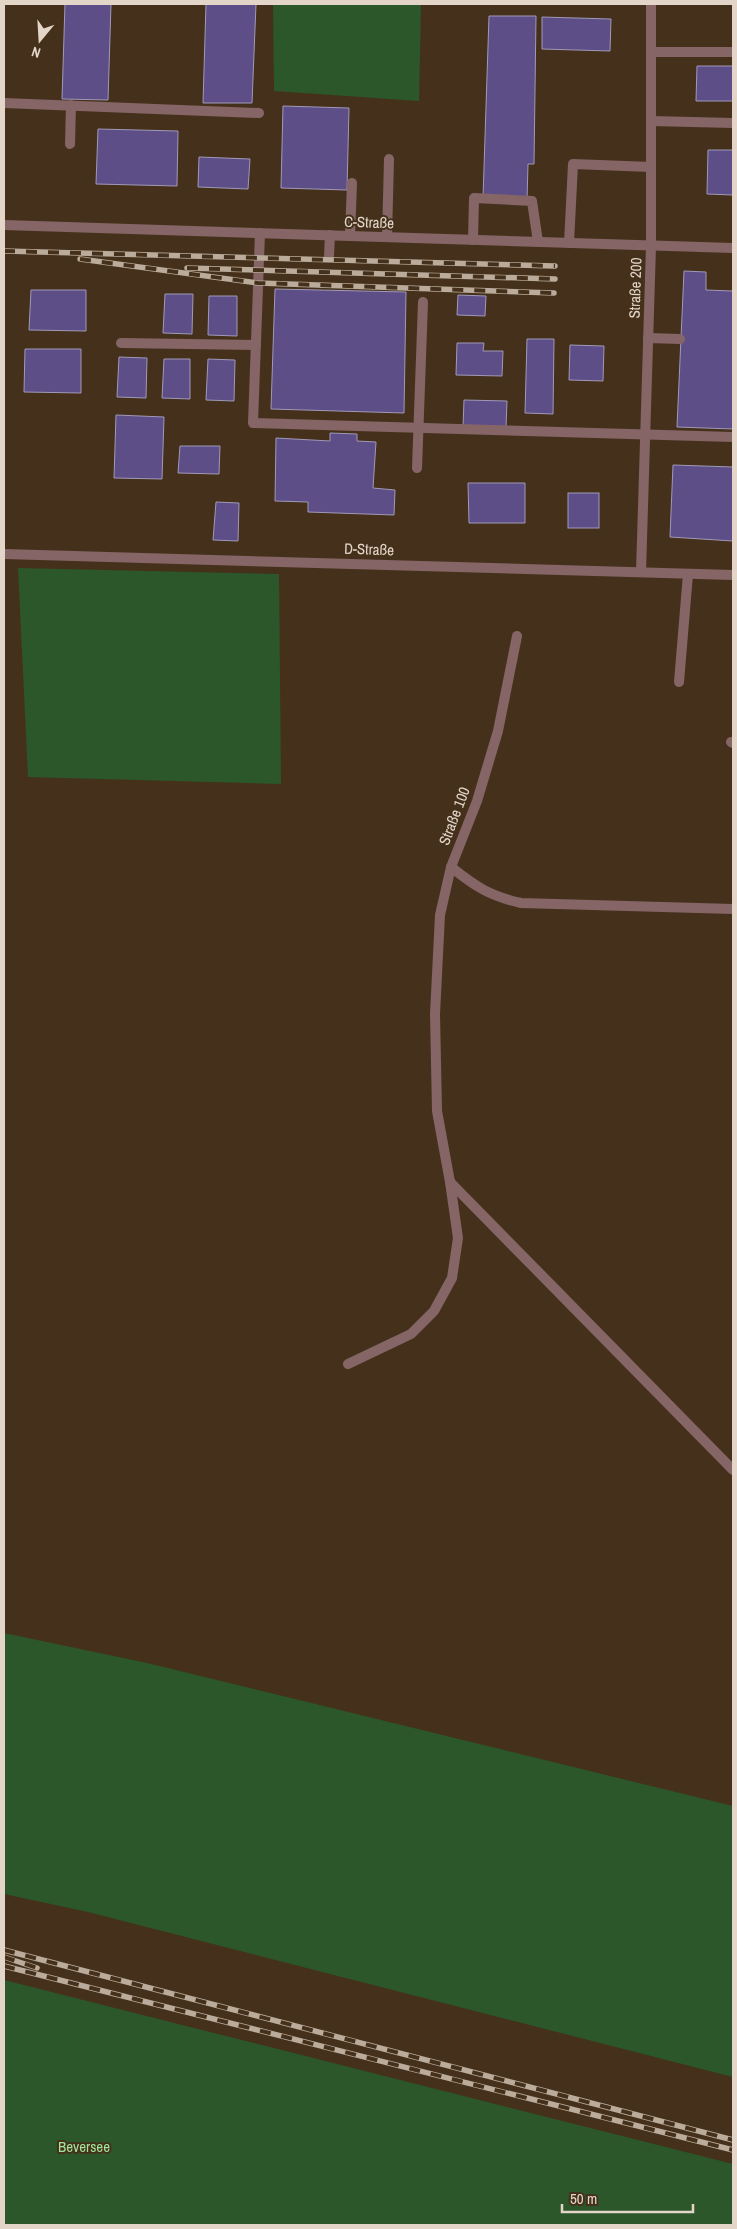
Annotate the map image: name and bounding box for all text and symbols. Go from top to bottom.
north arrow [15,15,65,65]
text: N [29,43,43,62]
street label: C-Straße [344,211,394,233]
street label: Straße 200 [623,257,647,319]
street label: D-Straße [344,538,394,560]
street label: Straße 100 [433,784,475,848]
park label: Beversee [58,2136,110,2157]
scale bar [562,2182,693,2214]
text: 50 m [570,2188,597,2209]

